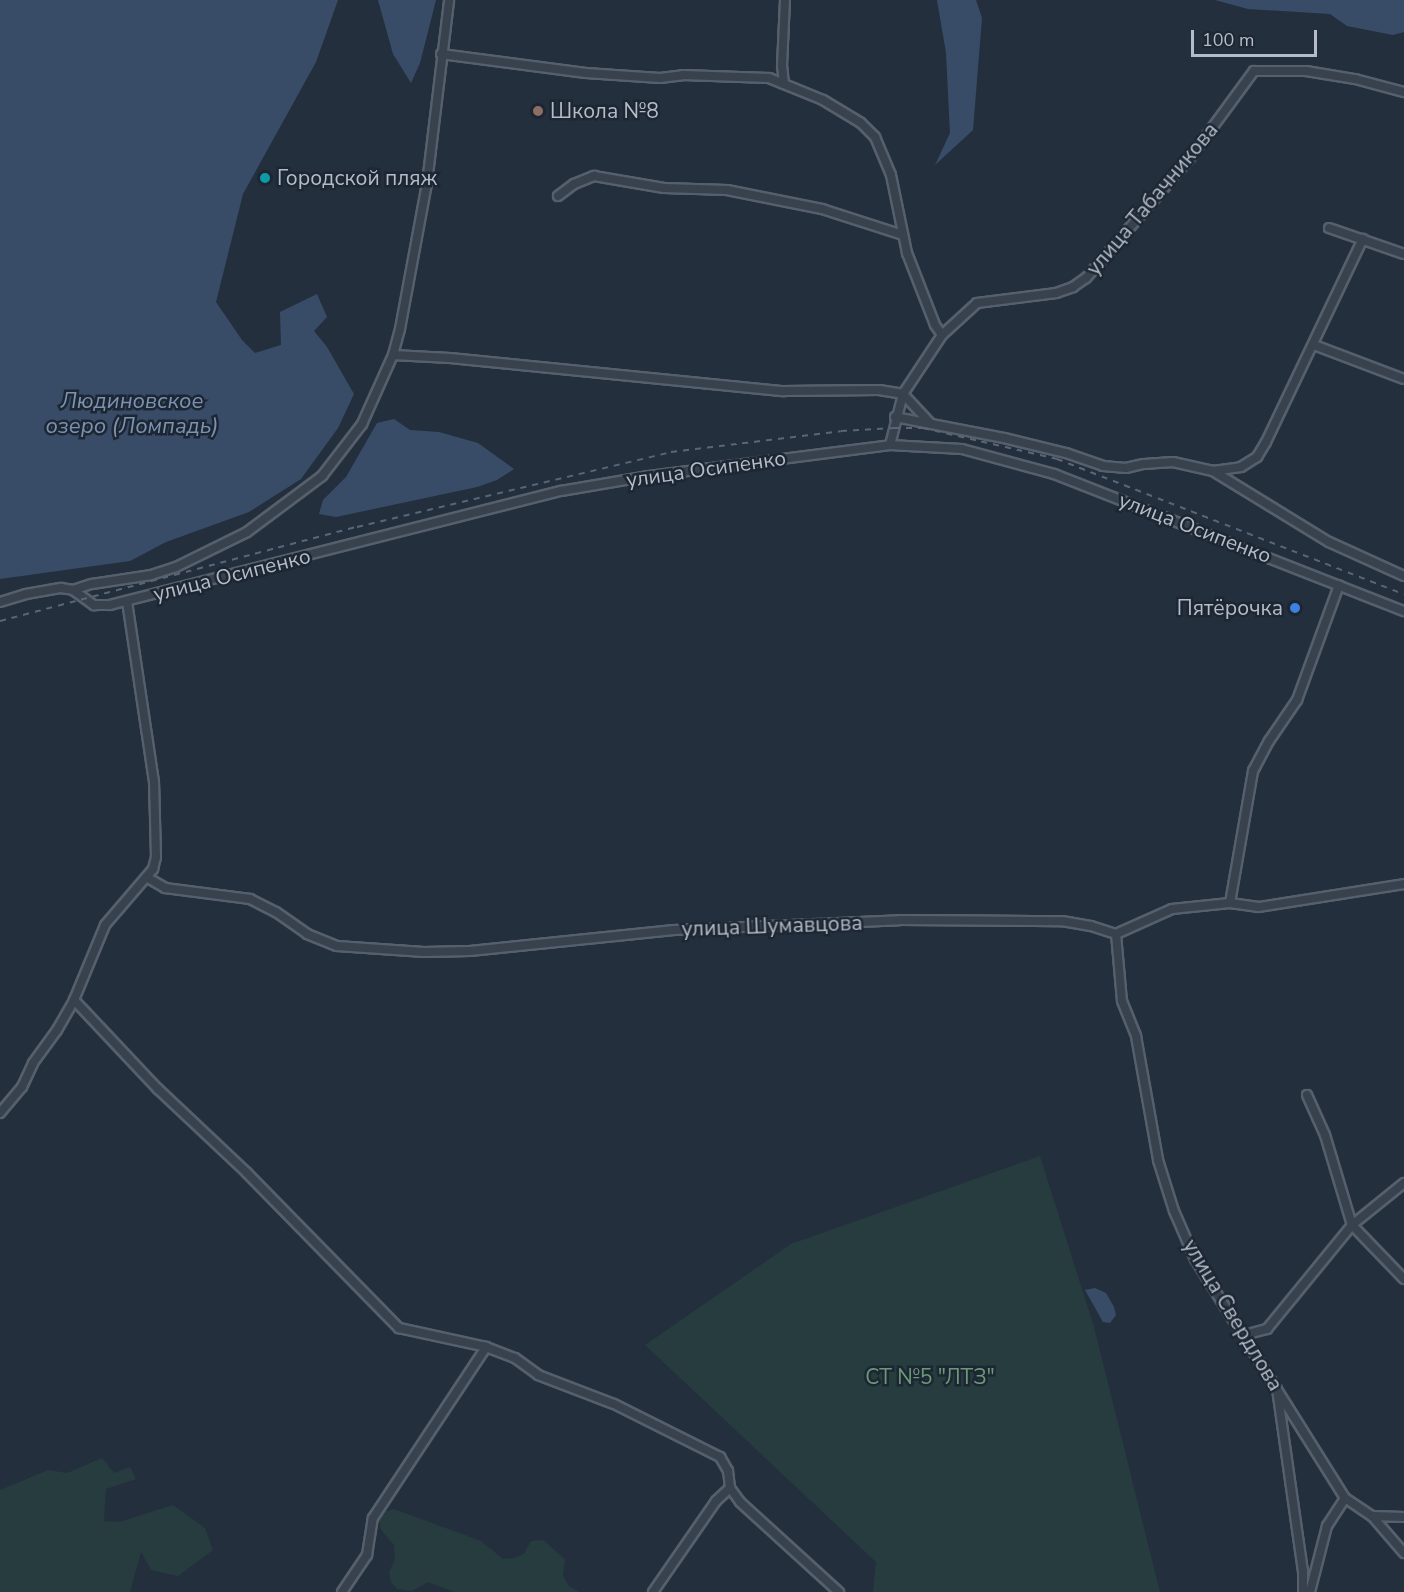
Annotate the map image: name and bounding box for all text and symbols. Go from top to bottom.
scale bar [1194,18,1320,56]
text: 100 m [1202,28,1254,52]
place label: Школа №8 [550,98,659,124]
marker: Школа №8 [531,104,545,118]
street label: улица Табачникова [1081,118,1223,280]
place label: Городской пляж [277,165,437,191]
marker: Городской пляж [258,171,272,185]
water label: Людиновское озеро (Ломпадь) [45,388,219,440]
street label: улица Осипенко [624,445,788,493]
street label: улица Осипенко [1115,487,1275,569]
street label: улица Осипенко [151,543,313,607]
place label: Пятёрочка [1177,595,1283,621]
marker: Пятёрочка [1288,601,1302,615]
street label: улица Шумавцова [681,910,863,942]
street label: улица Свердлова [1178,1235,1288,1395]
park label: СТ №5 "ЛТЗ" [865,1364,995,1390]

